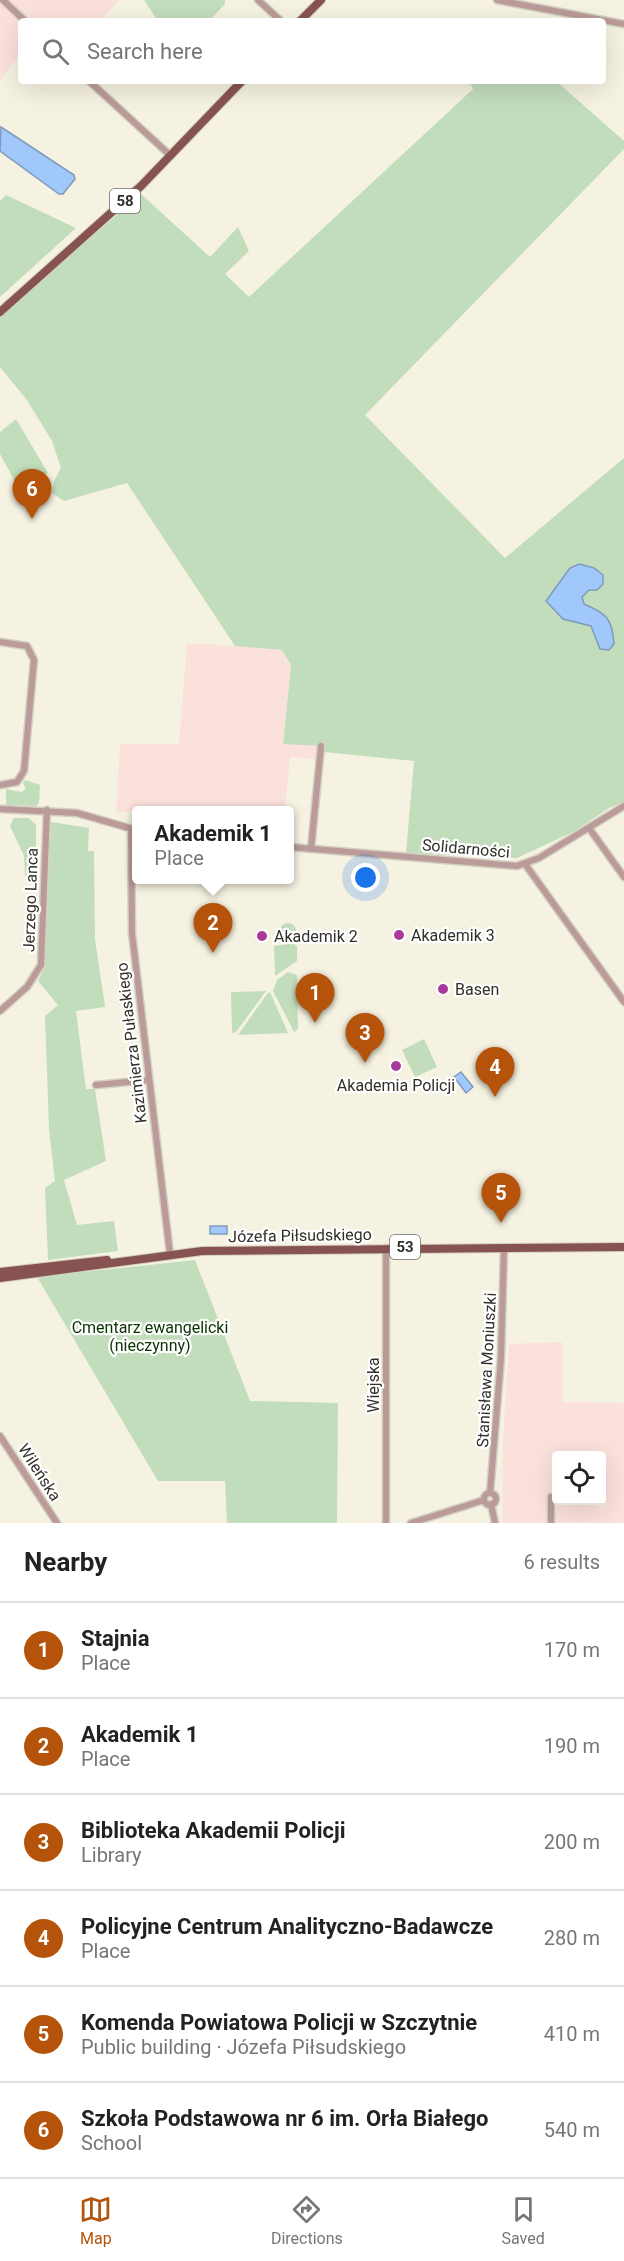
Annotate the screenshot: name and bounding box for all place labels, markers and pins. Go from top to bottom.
pin: 6 [12,470,51,519]
pin: 2 [194,904,232,953]
place label: Akademik 3 [411,926,495,945]
place label: Akademik 2 [274,927,358,946]
marker: Akademik 3 [392,928,406,942]
marker: Akademik 2 [255,929,269,943]
pin: 1 [296,974,334,1023]
place label: Basen [455,980,499,999]
marker: Basen [436,982,450,996]
pin: 3 [346,1014,385,1063]
pin: 4 [476,1048,514,1097]
marker: Akademia Policji [389,1059,403,1073]
place label: Akademia Policji [337,1076,455,1095]
pin: 5 [482,1174,520,1223]

